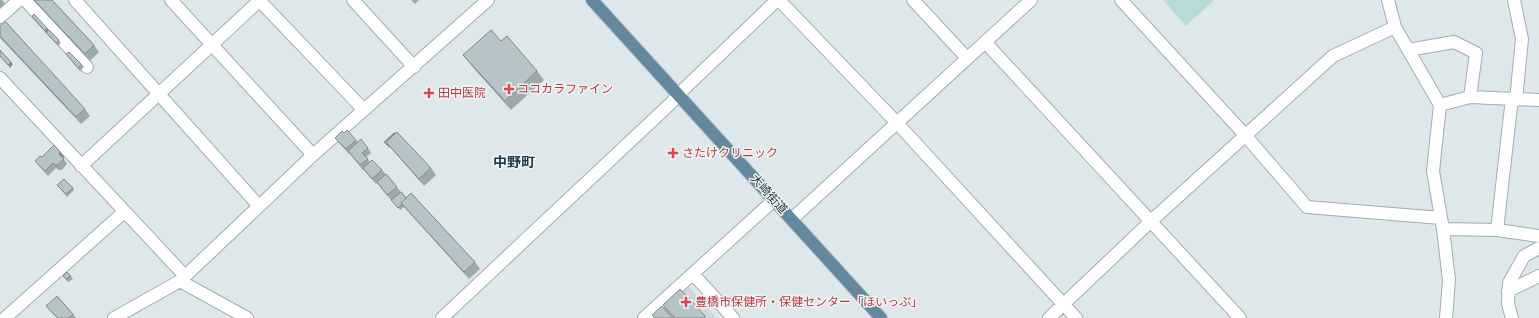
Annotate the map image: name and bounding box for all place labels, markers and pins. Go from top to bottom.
place label: ココカラファイン [517,81,613,96]
marker: ココカラファイン [504,84,514,94]
place label: 田中医院 [438,85,486,100]
marker: 田中医院 [423,87,435,99]
place label: さたけクリニック [682,145,778,160]
marker: さたけクリニック [667,147,679,159]
place label: 豊橋市保健所・保健センター「ほいっぷ」 [695,294,923,309]
marker: 豊橋市保健所・保健センター「ほいっぷ」 [680,296,692,308]

